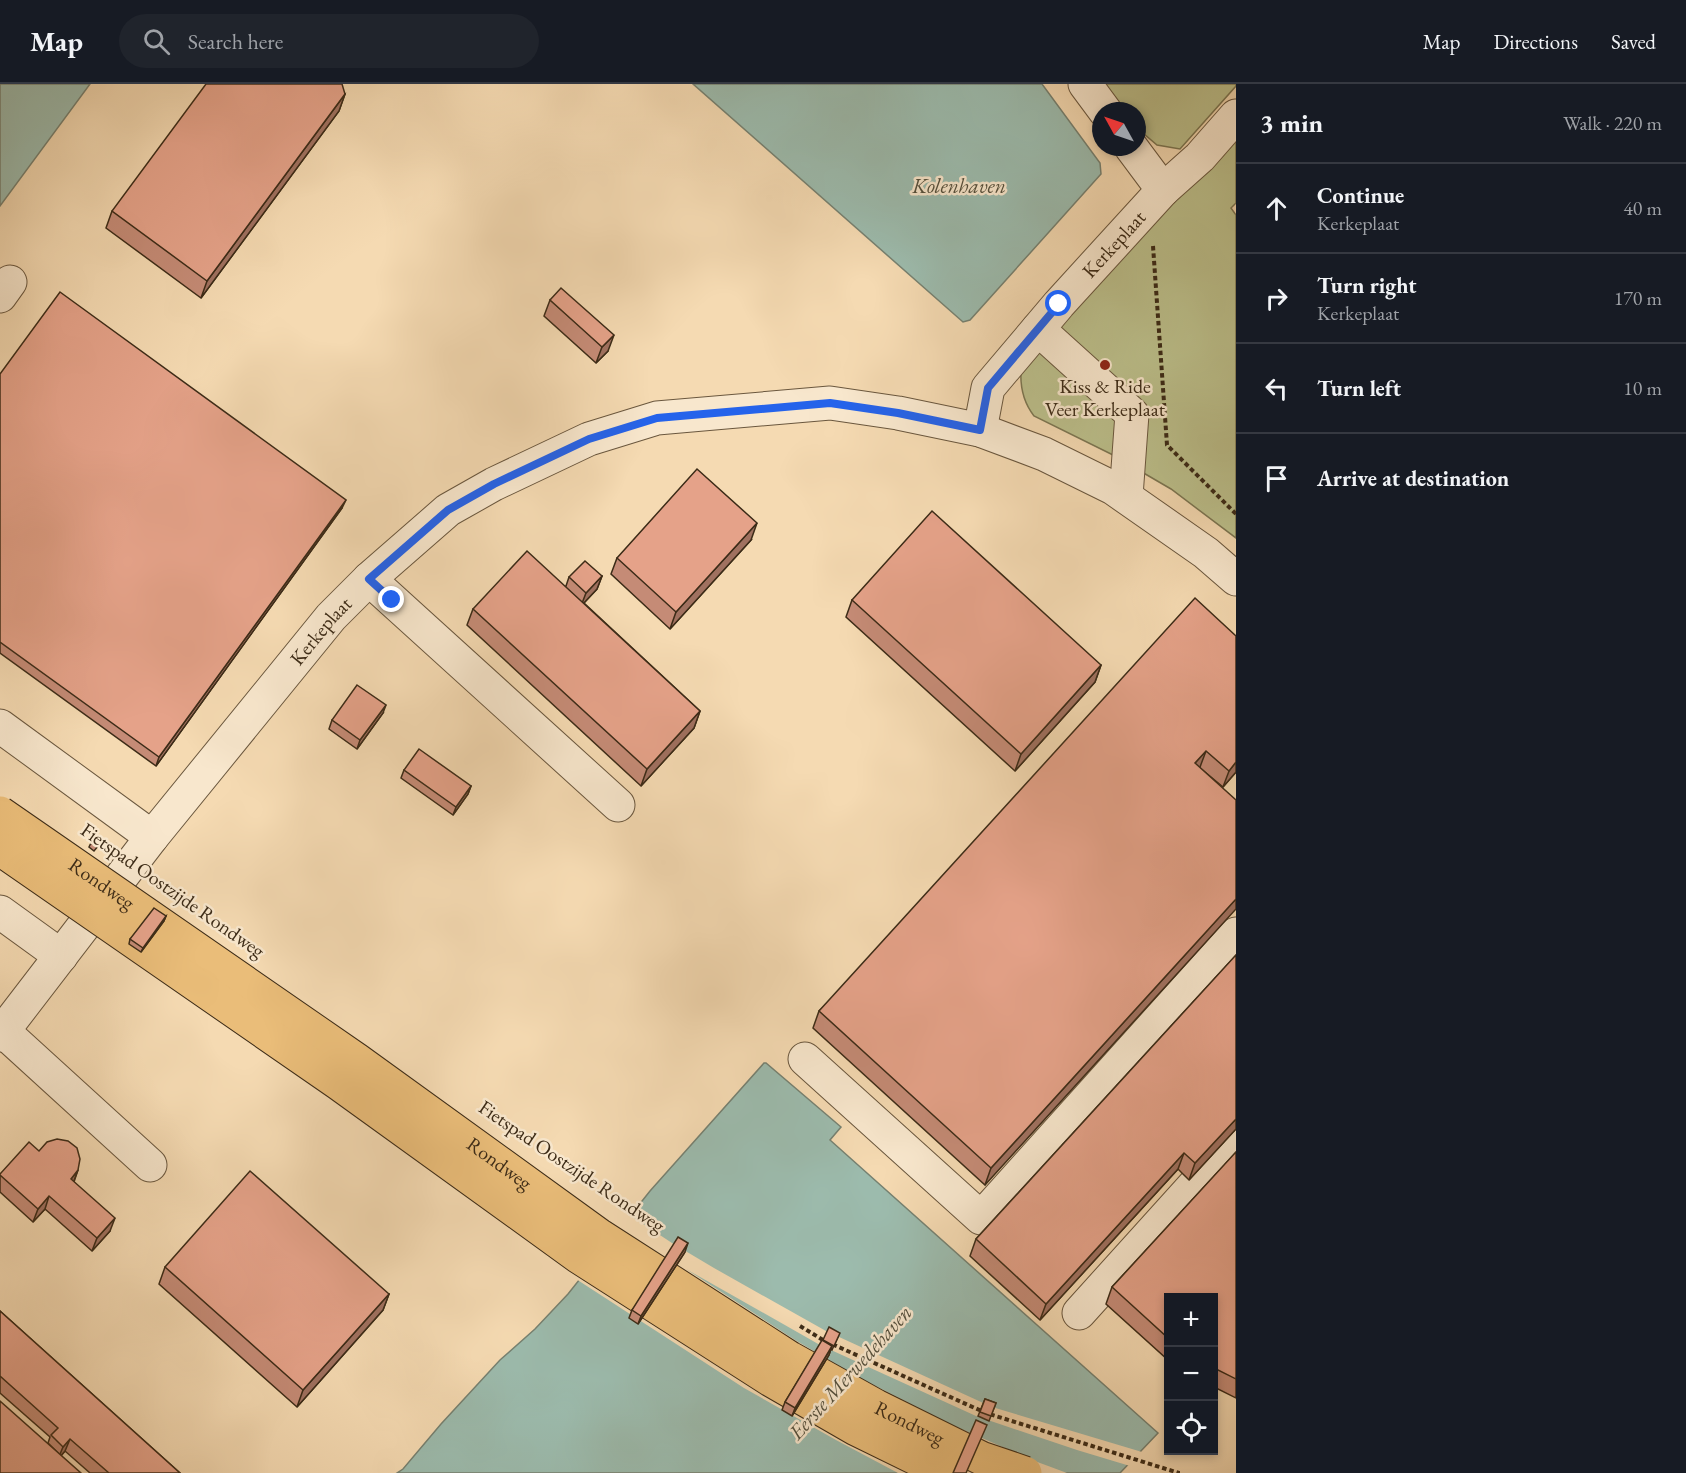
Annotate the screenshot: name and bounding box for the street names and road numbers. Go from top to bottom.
street label: Kerkeplaat [1076,204,1152,283]
street label: Kerkeplaat [284,590,358,671]
street label: Fietspad Oostzijde Rondweg [76,817,270,964]
street label: Rondweg [64,852,140,916]
street label: Fietspad Oostzijde Rondweg [474,1094,670,1238]
street label: Rondweg [462,1131,538,1196]
street label: Rondweg [870,1394,949,1451]

